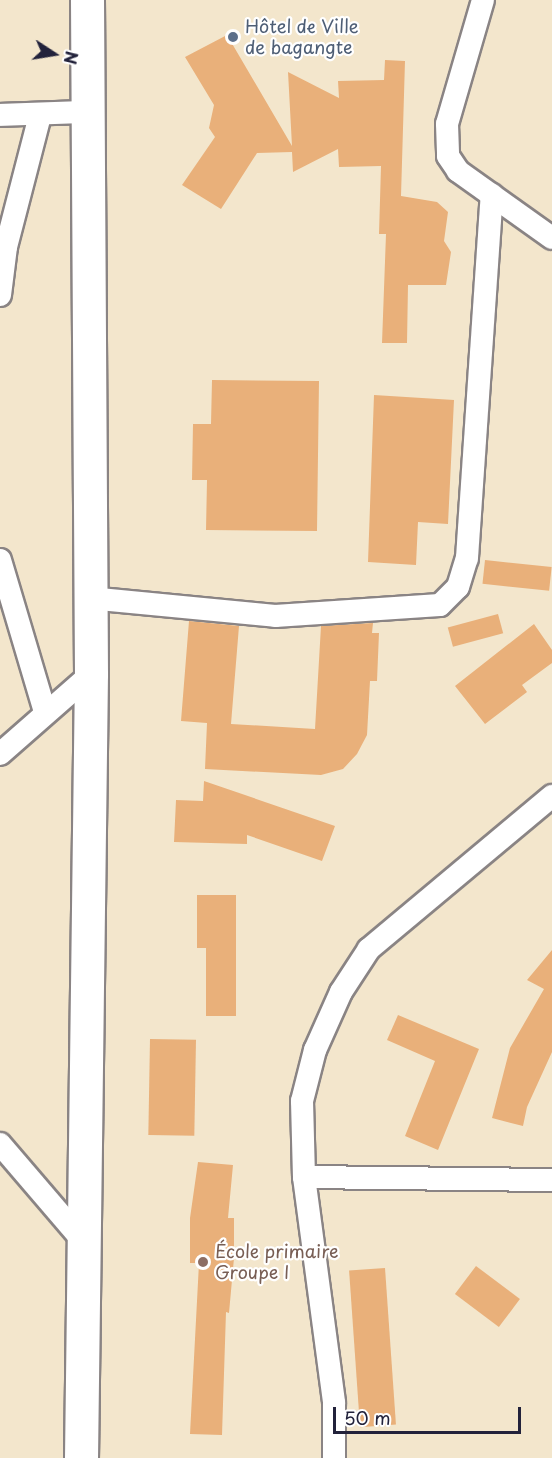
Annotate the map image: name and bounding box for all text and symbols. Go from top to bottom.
place label: Hôtel de Ville de bagangte [245,16,359,58]
north arrow [24,24,84,84]
marker: Hôtel de Ville de bagangte [226,30,240,44]
text: N [59,49,85,66]
place label: École primaire Groupe I [215,1241,339,1284]
marker: École primaire Groupe I [196,1255,210,1269]
scale bar [336,1395,524,1433]
text: 50 m [344,1404,391,1431]

